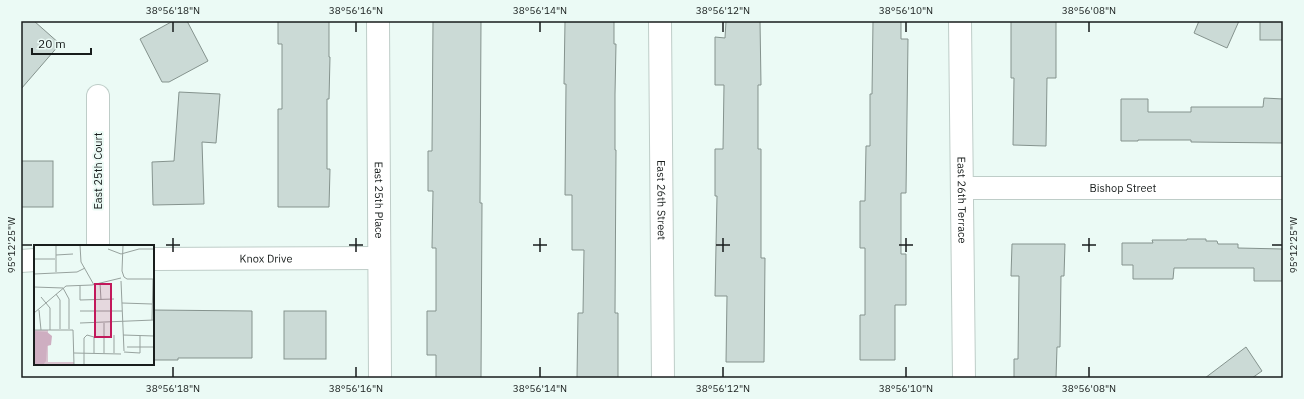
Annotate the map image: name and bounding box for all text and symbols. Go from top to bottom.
text: 38°56'18"N [146,4,200,17]
text: 38°56'16"N [329,4,383,17]
text: 38°56'14"N [513,4,567,17]
text: 38°56'12"N [696,4,750,17]
text: 38°56'10"N [879,4,933,17]
text: 38°56'08"N [1062,4,1116,17]
scale bar [32,30,91,56]
text: 20 m [38,36,66,51]
street label: East 25th Court [91,132,105,210]
street label: East 26th Terrace [955,156,969,244]
street label: East 26th Street [654,160,669,240]
street label: East 25th Place [372,161,386,239]
street label: Bishop Street [1090,181,1157,195]
text: 95°12'25"W [5,217,18,273]
text: 95°12'25"W [1287,217,1300,273]
inset map [34,245,154,365]
street label: Knox Drive [240,251,292,266]
text: 38°56'18"N [146,382,200,395]
text: 38°56'16"N [329,382,383,395]
text: 38°56'14"N [513,382,567,395]
text: 38°56'12"N [696,382,750,395]
text: 38°56'10"N [879,382,933,395]
text: 38°56'08"N [1062,382,1116,395]

